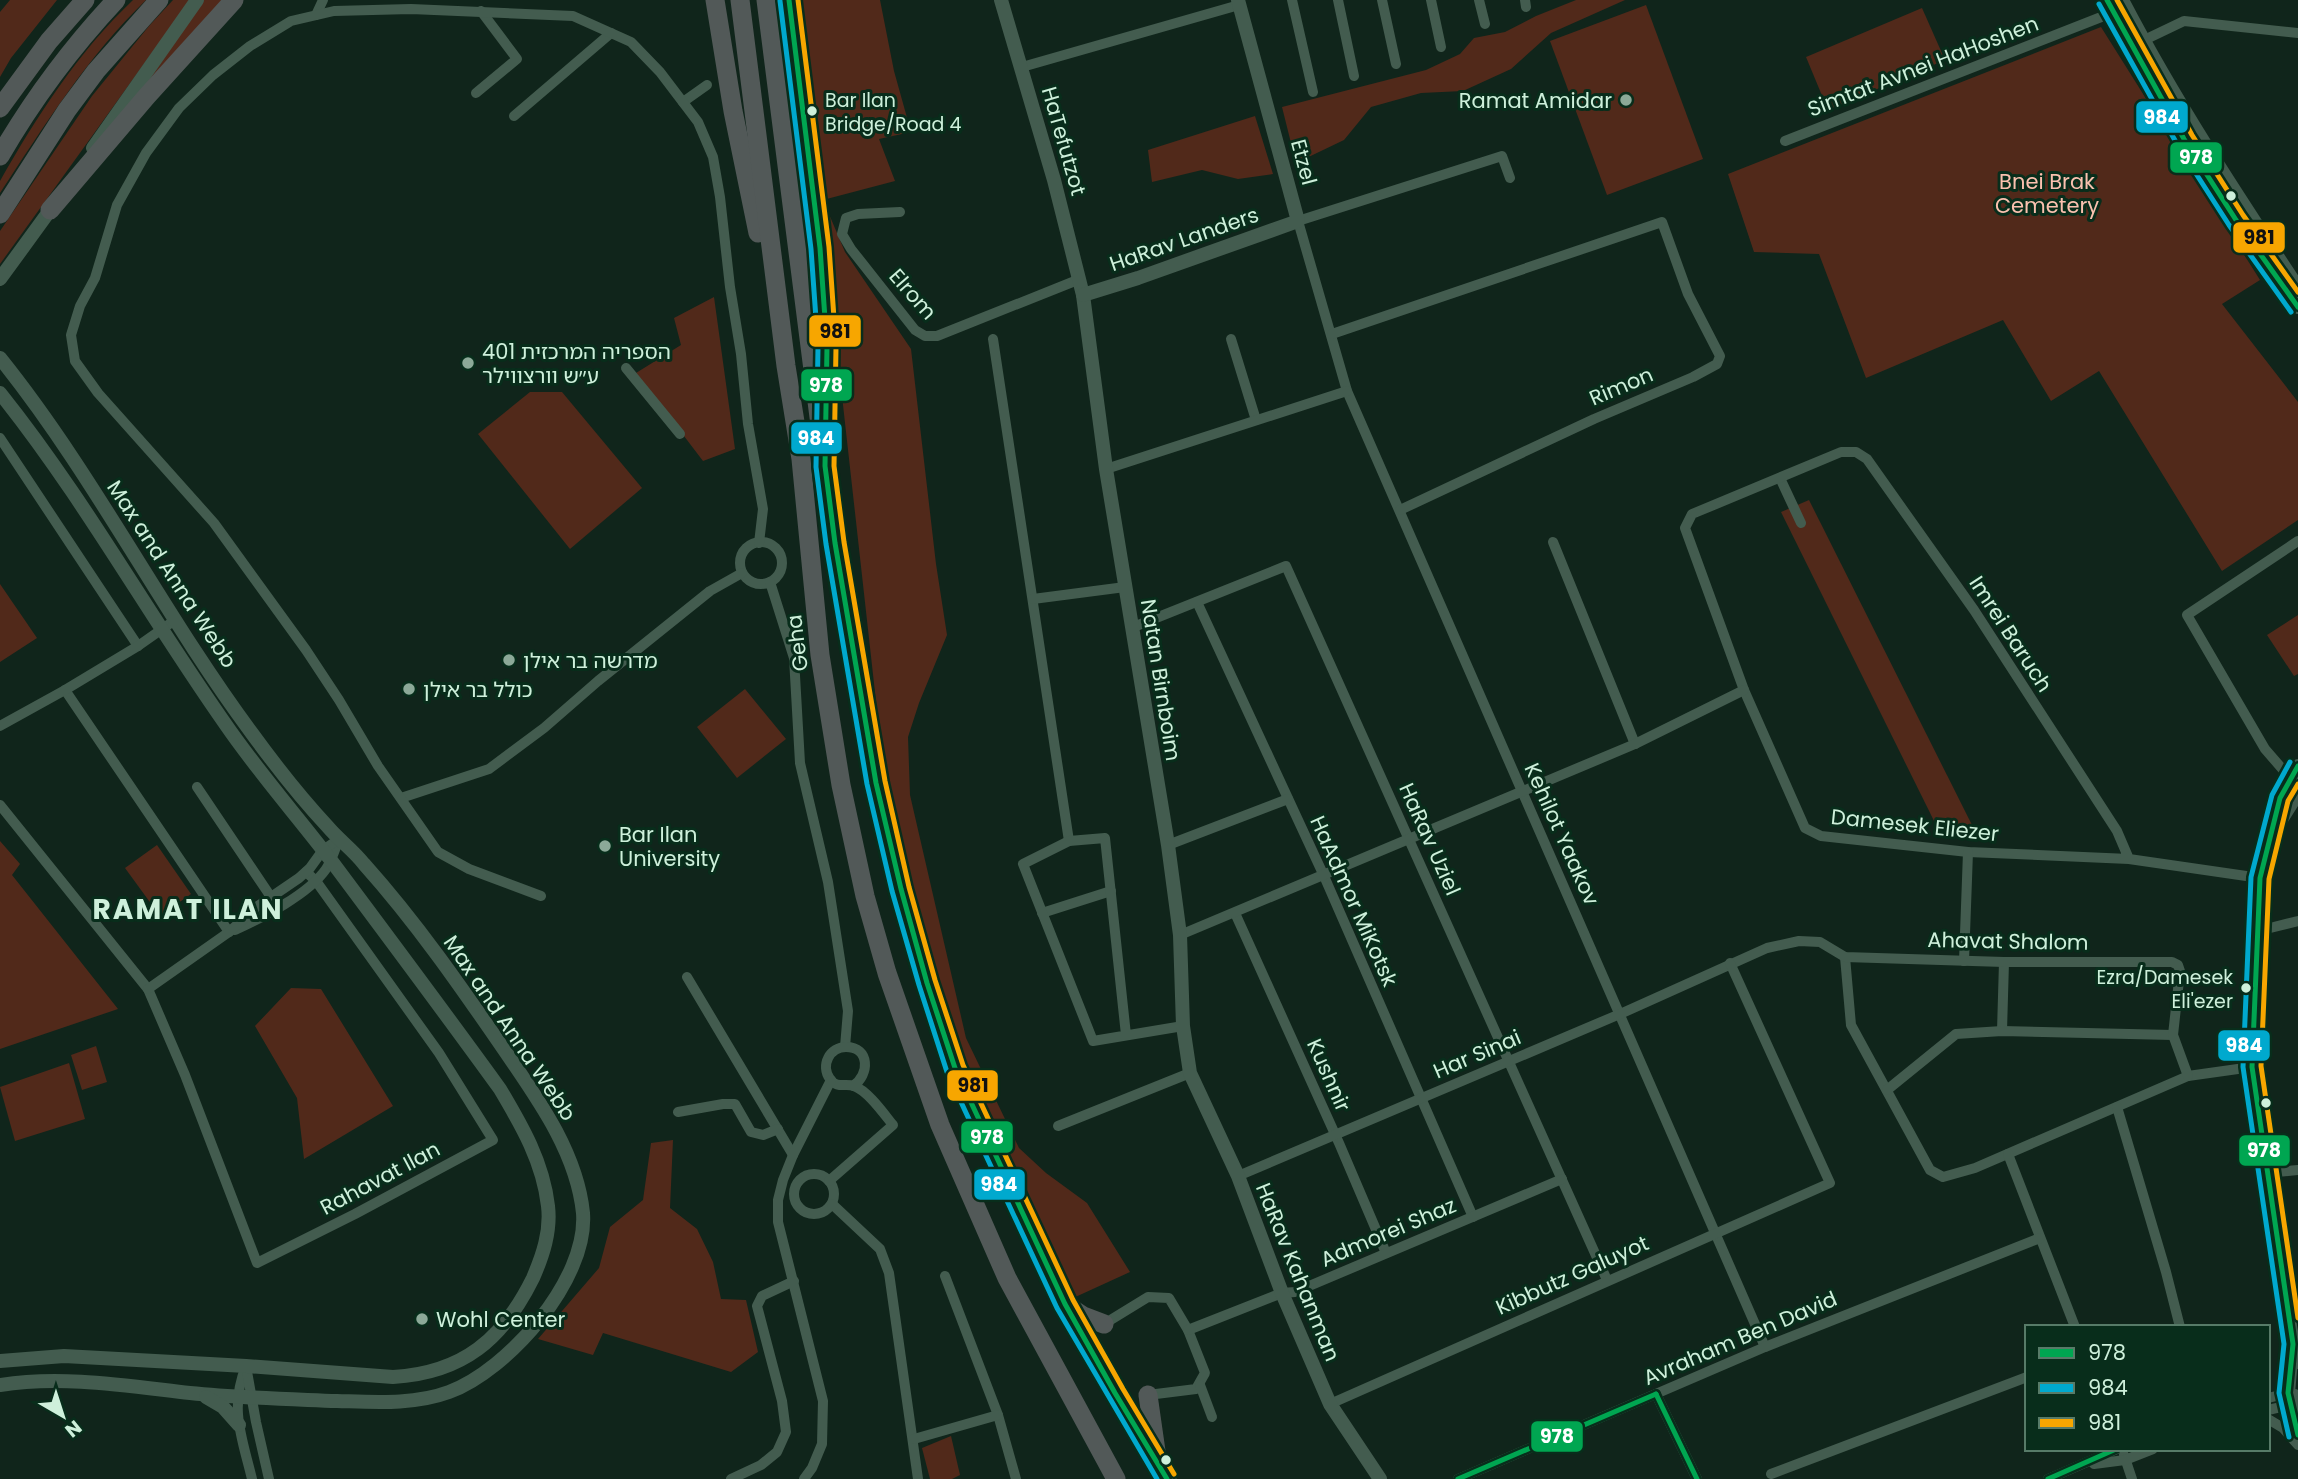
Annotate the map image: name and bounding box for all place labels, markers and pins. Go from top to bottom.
place label: Ramat Amidar [1459,86,1612,115]
place label: Bar Ilan Bridge/Road 4 [825,87,961,138]
marker: Ramat Amidar [1618,92,1634,108]
marker: Bar Ilan Bridge/Road 4 [805,104,819,118]
unlabelled marker [2224,189,2238,203]
place label: 401 הספריה המרכזית ע״ש וורצווילר [482,337,671,390]
marker: 401 הספריה המרכזית ע״ש וורצווילר [460,355,476,371]
place label: מדרשה בר אילן [523,646,658,675]
marker: מדרשה בר אילן [501,652,517,668]
place label: כולל בר אילן [423,675,533,704]
marker: כולל בר אילן [401,681,417,697]
place label: Bar Ilan University [619,820,720,873]
marker: Bar Ilan University [597,838,613,854]
place label: Ezra/Damesek Eli'ezer [2097,964,2233,1015]
marker: Ezra/Damesek Eli'ezer [2239,981,2253,995]
unlabelled marker [2259,1096,2273,1110]
place label: Wohl Center [436,1305,565,1334]
marker: Wohl Center [414,1311,430,1327]
unlabelled marker [1159,1453,1173,1467]

